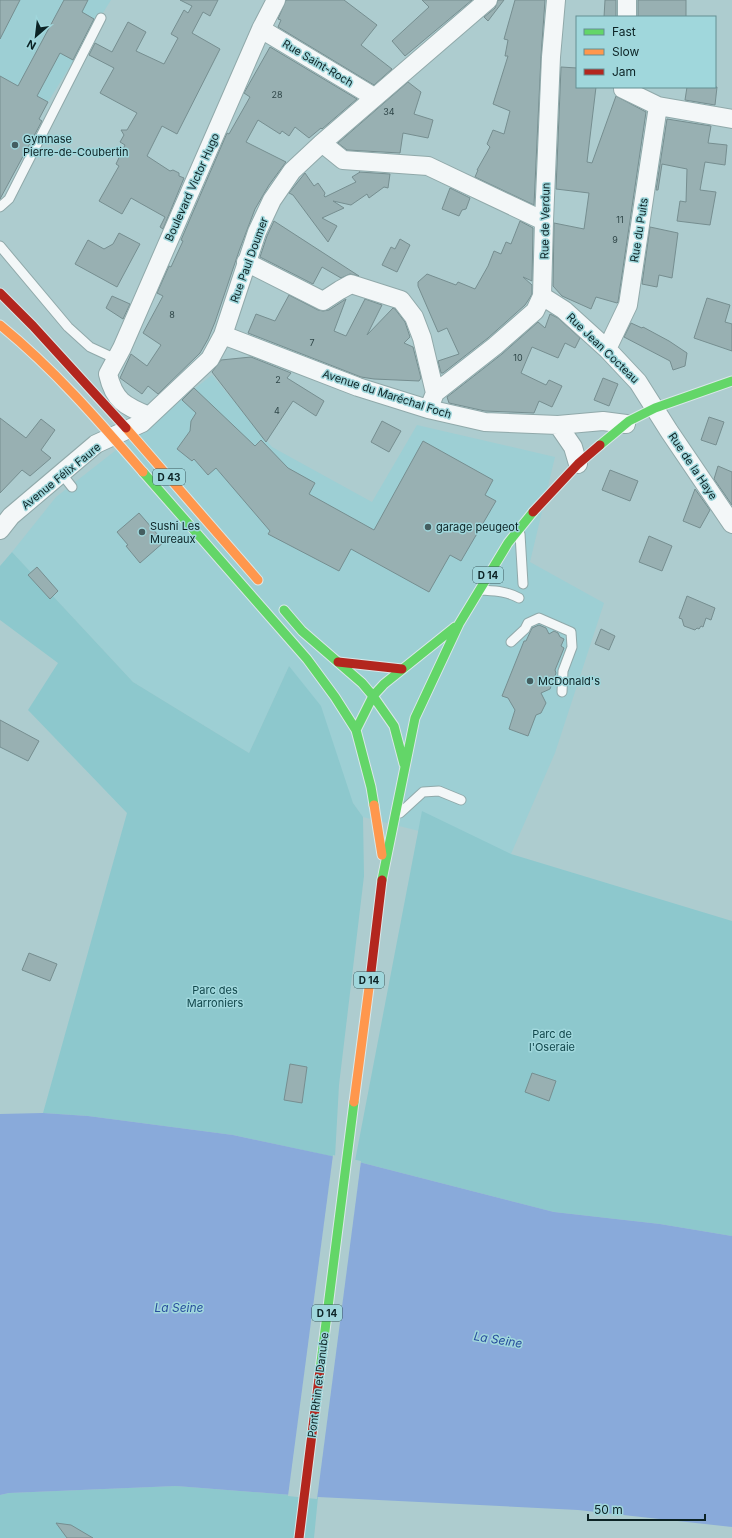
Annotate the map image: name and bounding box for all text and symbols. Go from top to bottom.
north arrow [16,16,56,56]
legend [576,16,716,88]
text: Fast [612,24,636,39]
street label: Rue Saint-Roch [280,36,356,90]
text: N [24,37,38,53]
text: Slow [612,44,640,59]
text: Jam [612,64,636,79]
house number: 28 [271,89,283,100]
house number: 34 [383,106,395,117]
street label: Boulevard Victor Hugo [162,130,222,243]
place label: Gymnase Pierre-de-Coubertin [23,132,128,159]
marker: Gymnase Pierre-de-Coubertin [10,140,20,150]
street label: Rue de Verdun [537,183,553,259]
street label: Rue du Puits [627,197,651,263]
house number: 11 [616,214,624,225]
street label: Rue Paul Doumer [227,215,271,305]
house number: 9 [612,234,618,245]
house number: 8 [169,309,175,320]
street label: Rue Jean Cocteau [564,310,642,386]
house number: 7 [309,337,315,348]
house number: 10 [513,352,523,363]
street label: Avenue du Maréchal Foch [321,367,453,421]
house number: 2 [275,374,281,385]
house number: 4 [274,405,280,416]
street label: Rue de la Haye [665,430,721,502]
street label: Avenue Félix Faure [19,440,103,512]
road number: D 43 [153,469,185,485]
place label: Sushi Les Mureaux [150,519,200,546]
place label: garage peugeot [436,520,519,534]
marker: garage peugeot [423,522,433,532]
marker: Sushi Les Mureaux [137,527,147,537]
road number: D 14 [473,567,503,583]
place label: McDonald's [538,674,600,688]
marker: McDonald's [525,676,535,686]
road number: D 14 [354,972,384,988]
park label: Parc des Marroniers [187,983,243,1010]
park label: Parc de l'Oseraie [529,1027,575,1054]
water label: La Seine [154,1300,204,1315]
road number: D 14 [312,1305,342,1321]
water label: La Seine [473,1328,524,1351]
street label: Pont Rhin et Danube [305,1332,331,1438]
scale bar [588,1496,705,1522]
text: 50 m [594,1502,623,1517]

